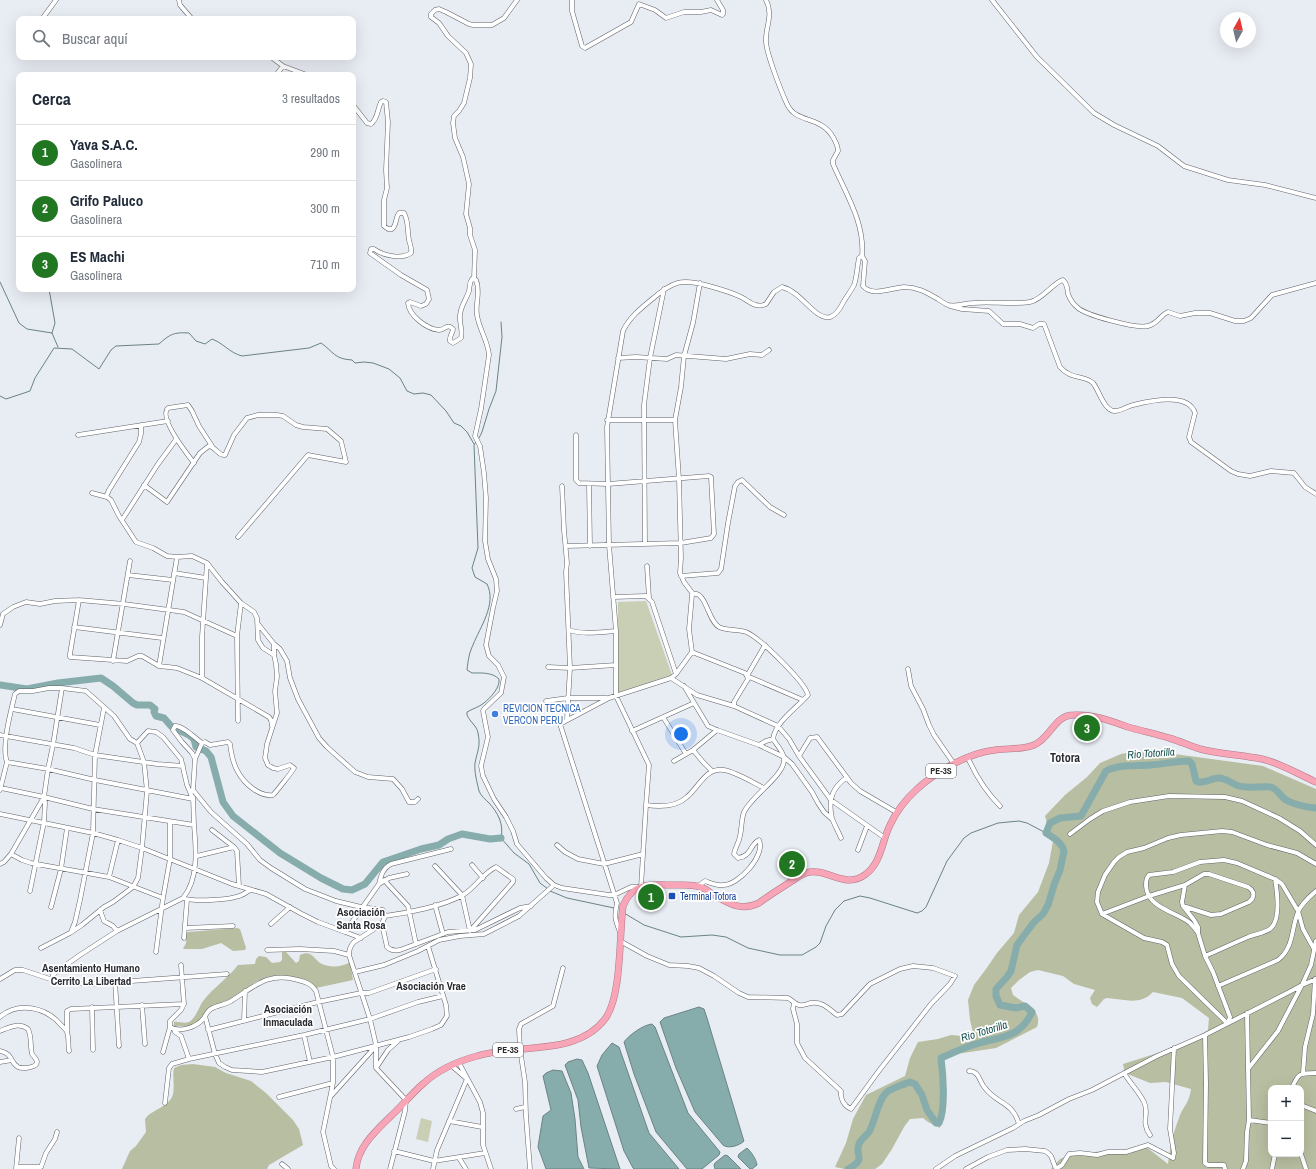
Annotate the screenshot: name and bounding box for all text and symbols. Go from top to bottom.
north arrow [1220,12,1256,48]
search box [16,16,356,60]
icon: search [30,27,52,49]
text: Buscar aquí [62,28,128,49]
text: Cerca [32,87,71,110]
text: 3 resultados [282,90,340,107]
text: Yava S.A.C. [70,134,138,155]
text: 1 [42,144,48,161]
text: 290 m [310,144,340,161]
text: Gasolinera [70,155,122,172]
text: Grifo Paluco [70,190,143,211]
text: 2 [42,200,48,217]
text: 300 m [310,200,340,217]
text: Gasolinera [70,211,122,228]
text: ES Machi [70,246,125,267]
text: 3 [42,256,48,273]
text: 710 m [310,256,340,273]
text: Gasolinera [70,267,122,284]
place label: REVICION TECNICA VERCON PERU [503,702,581,727]
marker: REVICION TECNICA VERCON PERU [490,709,500,719]
pin: 3 [1074,713,1100,743]
your location [671,724,691,744]
water label: Rio Totorilla [1127,744,1175,762]
district label: Totora [1050,750,1080,766]
road number: PE-3S [926,764,956,778]
pin: 2 [779,849,805,879]
pin: 1 [638,882,664,912]
place label: Terminal Totora [680,890,737,903]
marker: Terminal Totora [667,891,677,901]
district label: Asociación Santa Rosa [336,905,386,932]
district label: Asentamiento Humano Cerrito La Libertad [42,961,141,988]
district label: Asociación Vrae [396,979,466,993]
district label: Asociación Inmaculada [263,1002,313,1029]
water label: Rio Totorilla [959,1017,1009,1045]
road number: PE-3S [493,1043,523,1057]
map controls [1268,1085,1304,1157]
button: + [1268,1085,1304,1121]
button: − [1268,1121,1304,1157]

